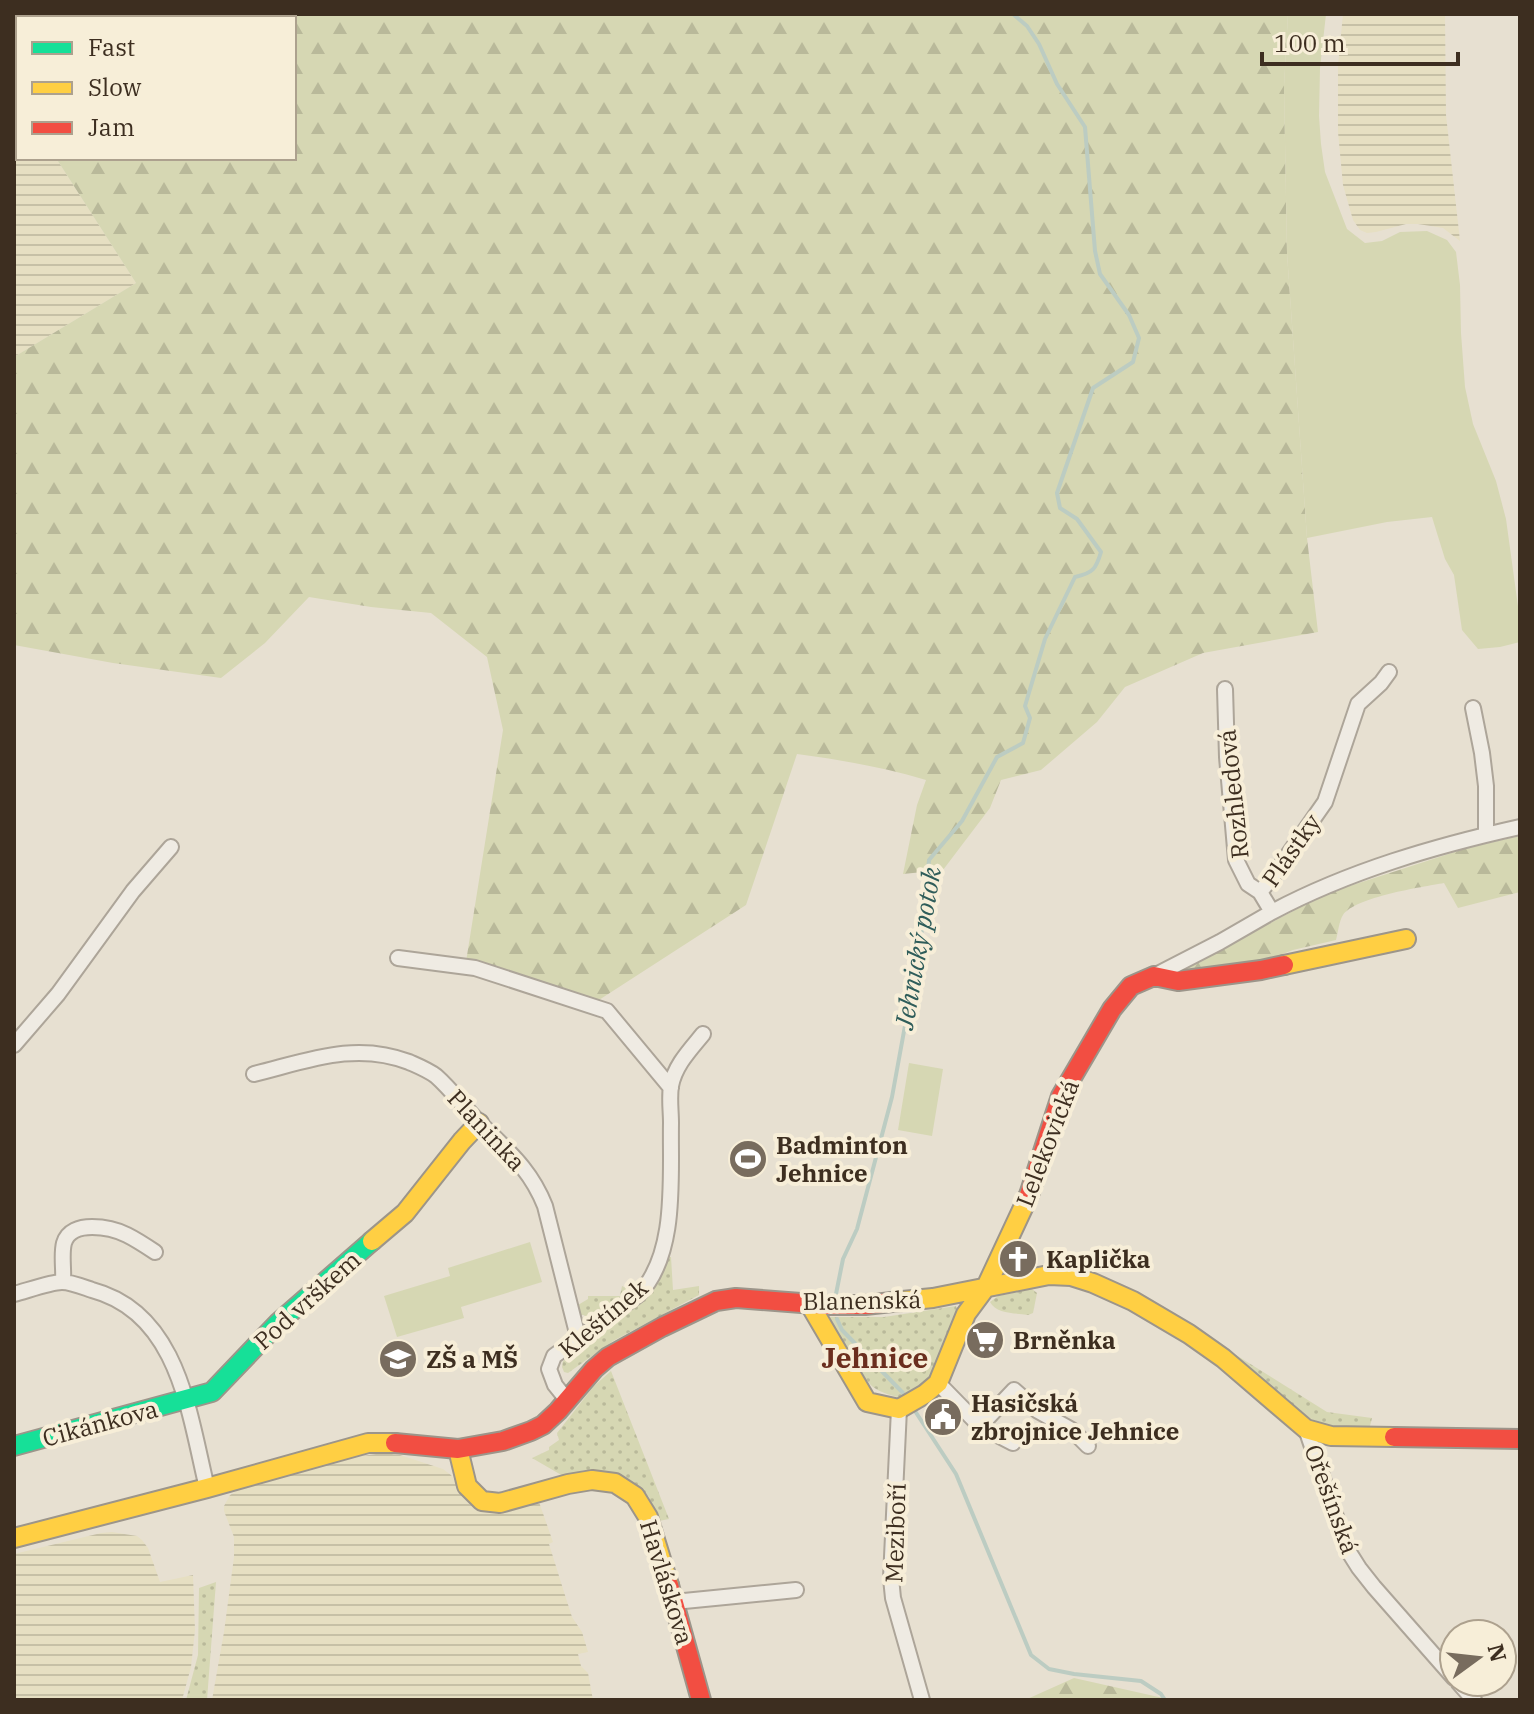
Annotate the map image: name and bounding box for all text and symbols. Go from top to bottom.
legend [16,16,296,160]
scale bar [1262,16,1458,66]
text: 100 m [1274,27,1346,59]
text: Fast [88,31,135,63]
text: Slow [88,71,142,103]
text: Jam [88,111,135,143]
street label: Rozhledová [1210,728,1256,860]
street label: Plástky [1254,807,1328,893]
water label: Jehnický potok [886,864,948,1033]
street label: Lelekovická [1008,1075,1086,1211]
street label: Planinka [441,1082,533,1178]
place label: Badminton Jehnice [776,1129,908,1189]
sports icon: Badminton Jehnice [727,1138,769,1180]
church icon: Kaplička [997,1238,1039,1280]
place label: Kaplička [1046,1243,1151,1275]
street label: Pod vrškem [247,1244,367,1356]
street label: Kleštínek [552,1271,654,1365]
street label: Blanenská [802,1283,922,1317]
supermarket icon: Brněnka [964,1319,1006,1361]
place label: Brněnka [1013,1324,1116,1356]
school or university icon: ZŠ a MŠ [377,1338,419,1380]
district label: Jehnice [822,1339,928,1376]
place label: ZŠ a MŠ [426,1343,518,1375]
place label: Hasičská zbrojnice Jehnice [971,1387,1179,1447]
street label: Cikánkova [39,1392,161,1454]
public building icon: Hasičská zbrojnice Jehnice [922,1396,964,1438]
street label: Ořešínská [1297,1440,1367,1558]
street label: Meziboří [877,1483,913,1583]
street label: Havláskova [633,1516,701,1648]
north arrow [1438,1618,1518,1698]
text: N [1482,1641,1514,1665]

